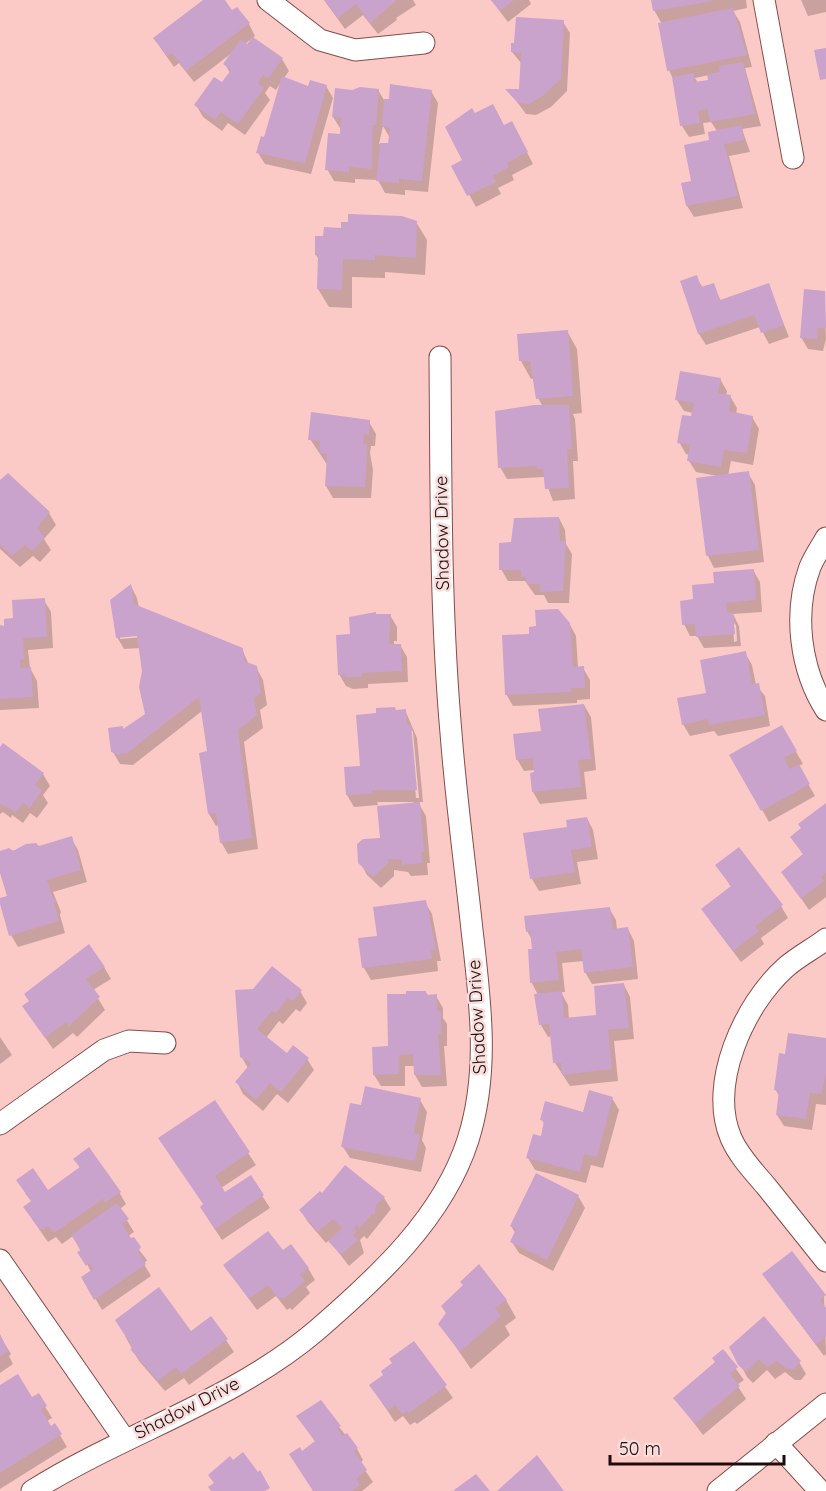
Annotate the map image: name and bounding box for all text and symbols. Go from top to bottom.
street label: Shadow Drive [429,475,454,591]
street label: Shadow Drive [462,959,491,1075]
street label: Shadow Drive [130,1371,243,1444]
scale bar [610,1428,784,1466]
text: 50 m [619,1437,661,1460]

